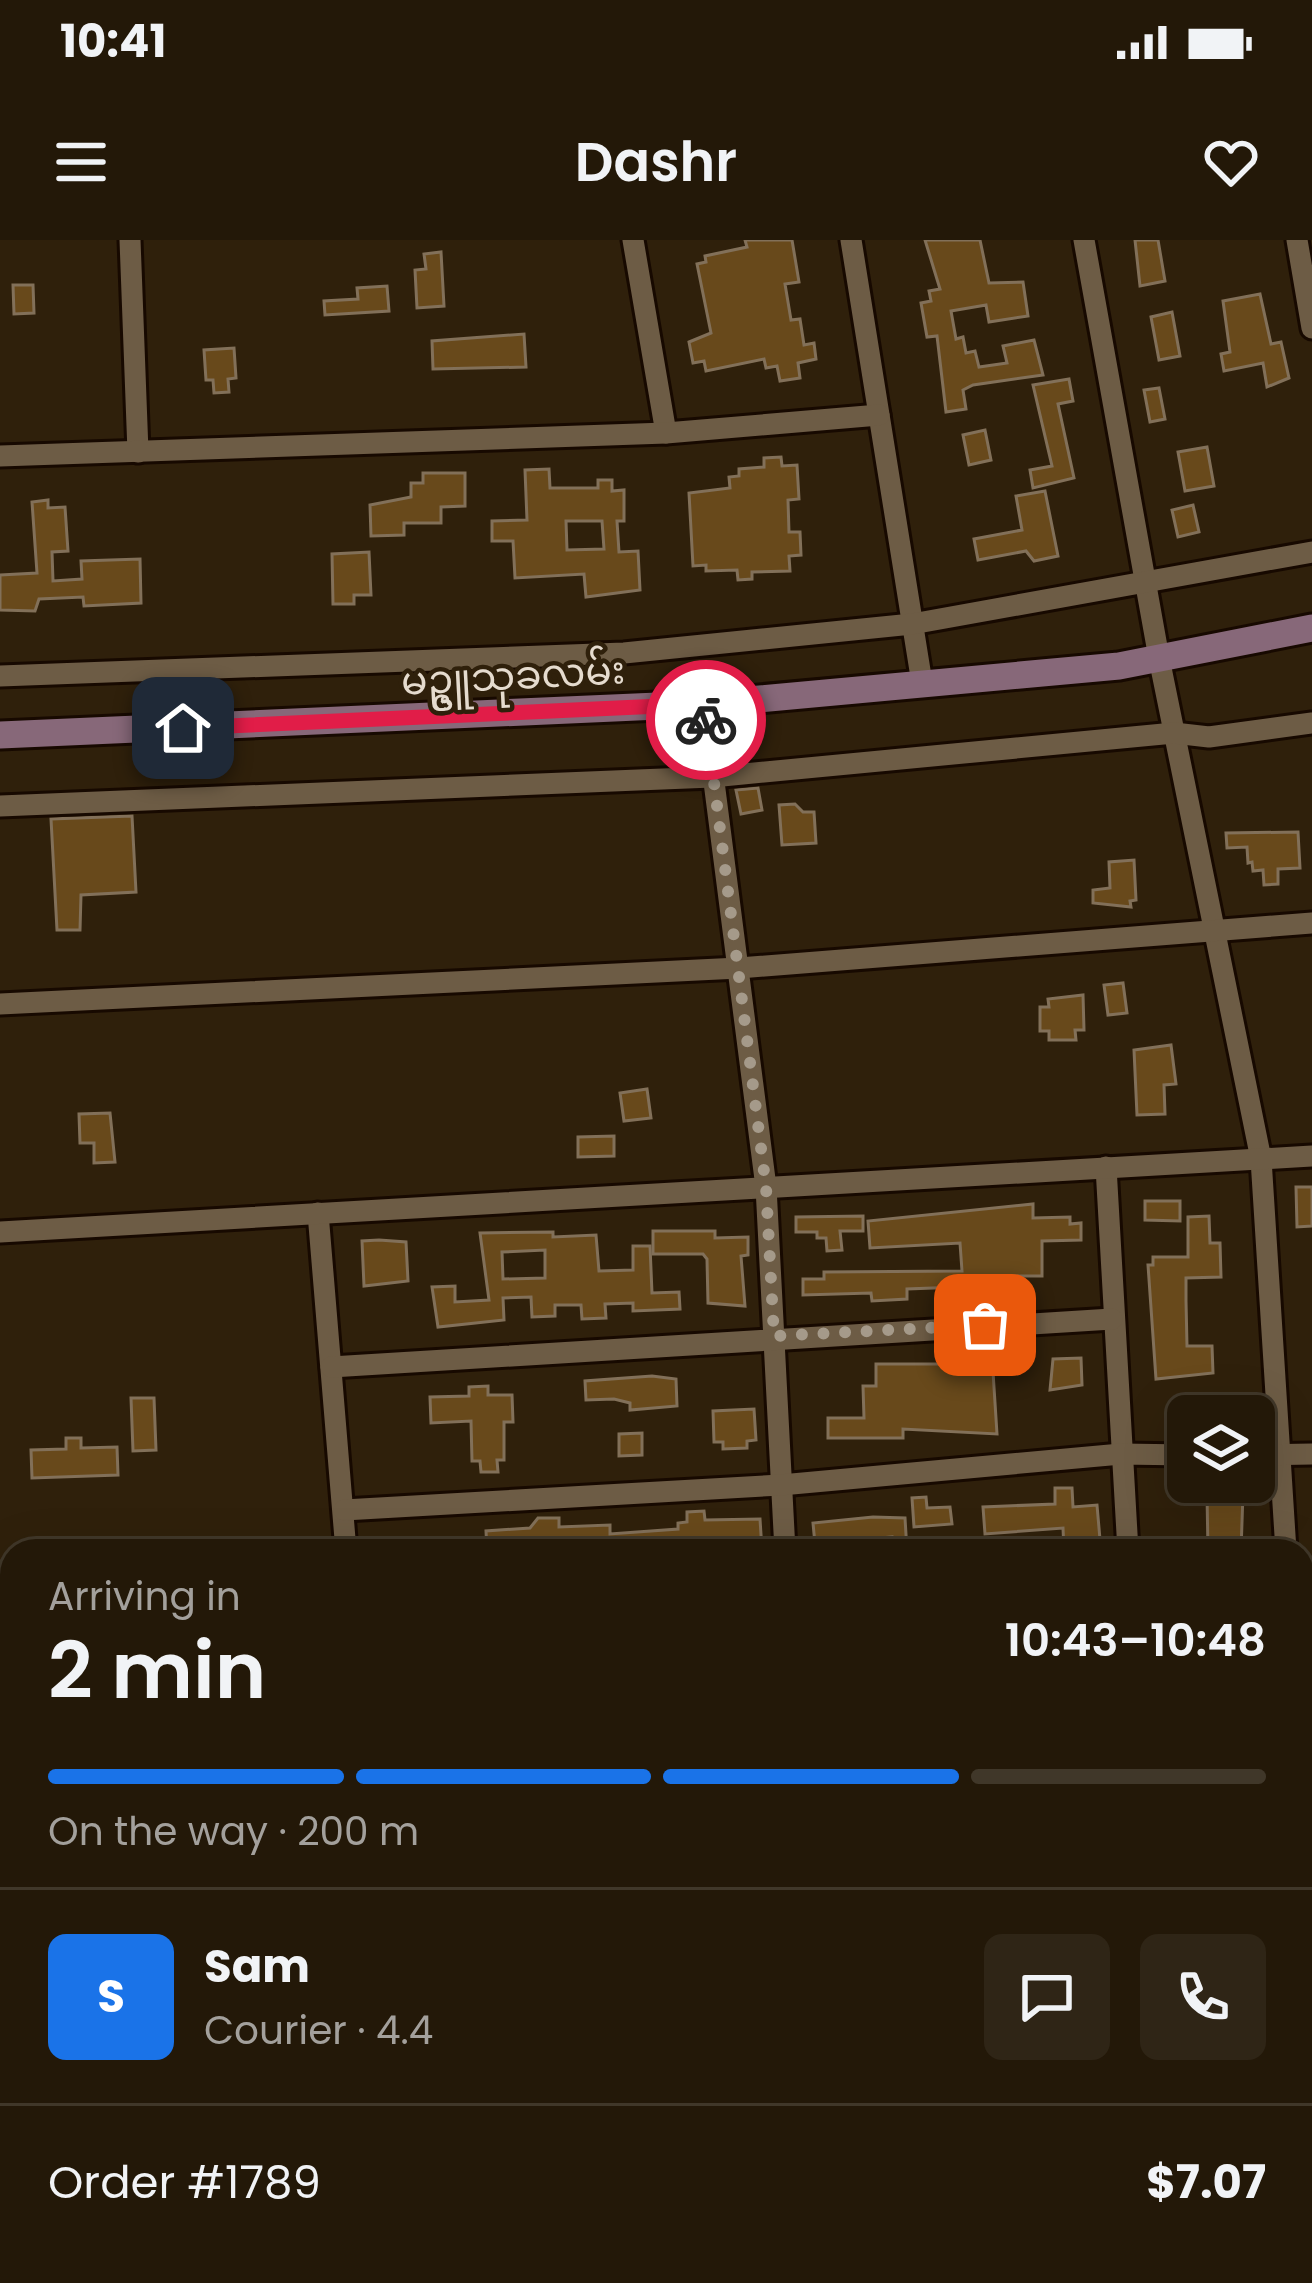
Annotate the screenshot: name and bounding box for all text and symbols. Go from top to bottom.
text: 10:41 [60,10,166,73]
text: Dashr [575,124,737,200]
icon: menu [48,129,114,195]
icon: heart [1198,129,1264,195]
street label: မဥ္ဇူသုခလမ်း [400,642,627,713]
courier [646,660,766,780]
pin [132,677,234,779]
icon: bike [673,687,739,753]
icon: home [150,695,216,761]
pin [934,1274,1036,1376]
icon: bag [952,1292,1018,1358]
map controls [1167,1395,1275,1503]
button: layers [1167,1395,1275,1503]
text: Arriving in [48,1569,241,1624]
text: 10:43–10:48 [1005,1609,1266,1672]
text: 2 min [48,1616,266,1725]
text: On the way · 200 m [48,1804,419,1859]
button: chat [984,1934,1110,2060]
button: phone [1140,1934,1266,2060]
text: Sam [204,1935,310,1998]
text: S [97,1965,125,2028]
text: Courier · 4.4 [204,2003,433,2058]
text: Order #1789 [48,2151,321,2214]
text: $7.07 [1146,2151,1266,2214]

